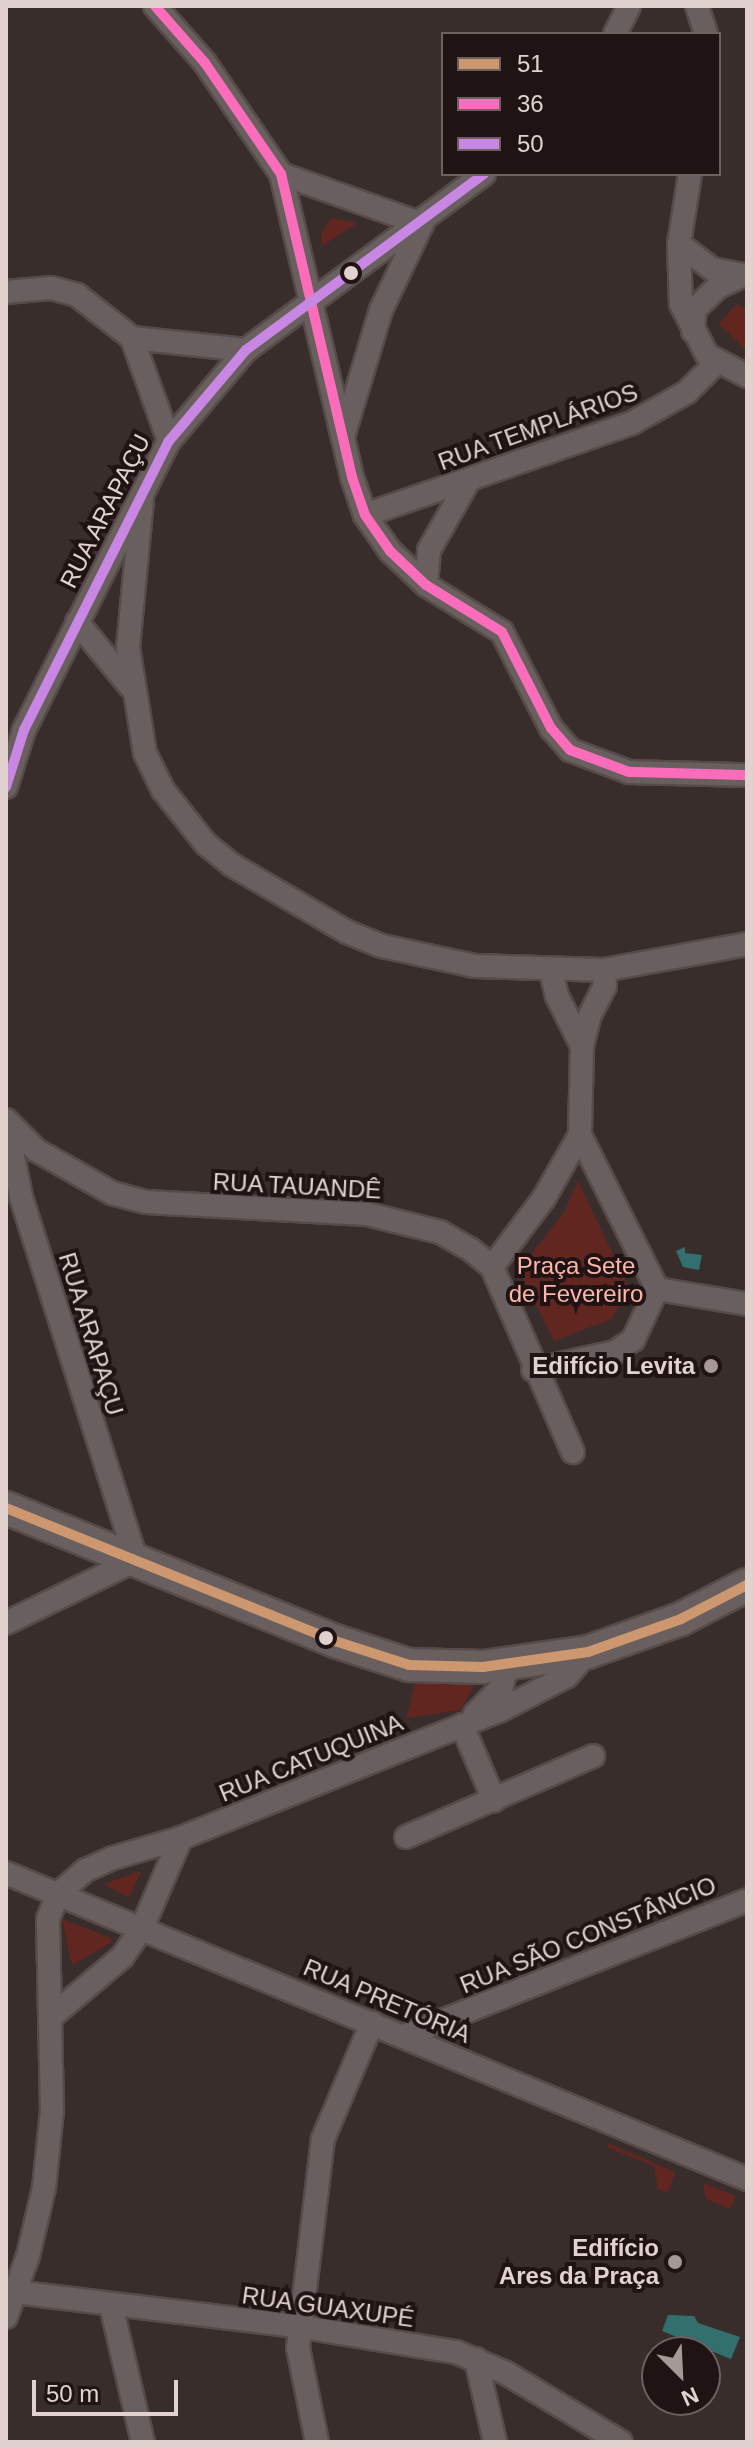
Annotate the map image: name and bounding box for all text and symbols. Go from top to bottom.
legend [441,32,721,176]
text: 51 [517,50,544,77]
text: 36 [517,90,544,117]
text: 50 [517,130,544,157]
unlabelled marker [343,265,359,281]
street label: RUA TEMPLÁRIOS [433,377,643,477]
street label: RUA ARAPAÇU [53,428,157,594]
street label: RUA TAUANDÊ [211,1167,383,1205]
street label: RUA ARAPAÇU [52,1248,130,1420]
park label: Praça Sete de Fevereiro [509,1252,643,1308]
place label: Edifício Levita [532,1352,695,1380]
marker: Edifício Levita [702,1357,720,1375]
unlabelled marker [318,1630,334,1646]
street label: RUA CATUQUINA [214,1708,408,1808]
street label: RUA SÃO CONSTÂNCIO [455,1870,721,2000]
street label: RUA PRETÓRIA [299,1953,475,2049]
place label: Edifício Ares da Praça [499,2234,659,2290]
marker: Edifício Ares da Praça [666,2253,684,2271]
street label: RUA GUAXUPÉ [239,2281,417,2333]
north arrow [641,2336,721,2416]
scale bar [36,2364,182,2414]
text: 50 m [46,2380,99,2407]
text: N [678,2382,703,2411]

